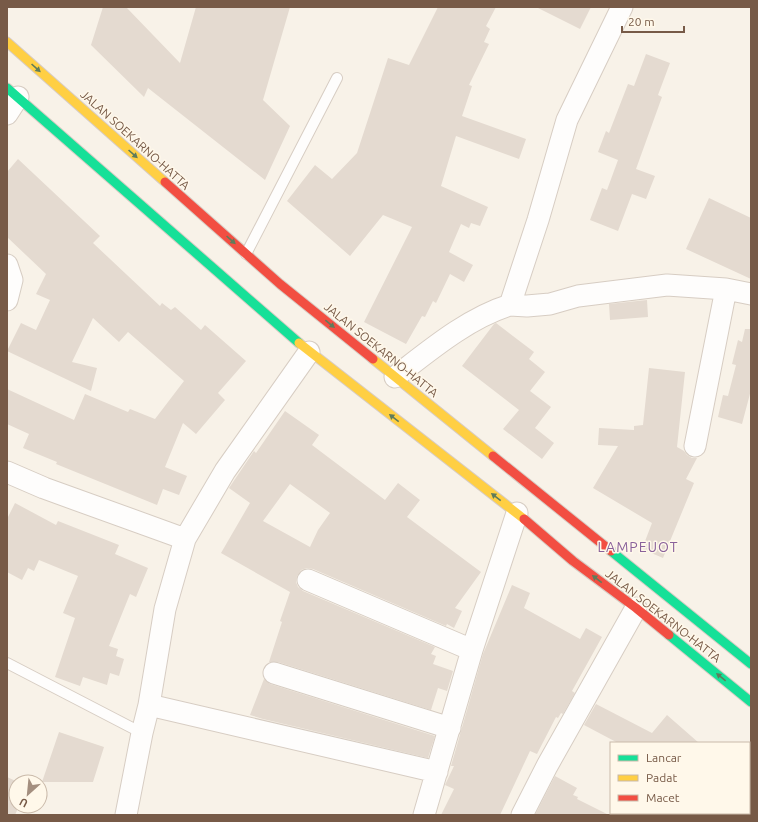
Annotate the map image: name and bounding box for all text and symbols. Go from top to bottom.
scale bar [622,8,684,34]
text: 20 m [628,15,655,28]
one-way arrow [31,63,41,72]
street label: JALAN SOEKARNO-HATTA [78,87,193,192]
one-way arrow [129,149,138,158]
one-way arrow [225,236,236,245]
street label: JALAN SOEKARNO-HATTA [322,300,441,400]
one-way arrow [325,320,335,329]
one-way arrow [388,413,399,422]
one-way arrow [491,493,502,501]
district label: LAMPEUOT [598,539,678,555]
street label: JALAN SOEKARNO-HATTA [603,567,723,665]
one-way arrow [592,575,603,583]
one-way arrow [715,673,726,682]
legend [610,742,750,814]
text: Lancar [646,751,682,764]
text: Padat [646,771,677,784]
north arrow [8,774,48,814]
text: Macet [646,791,680,804]
text: U [17,796,30,810]

